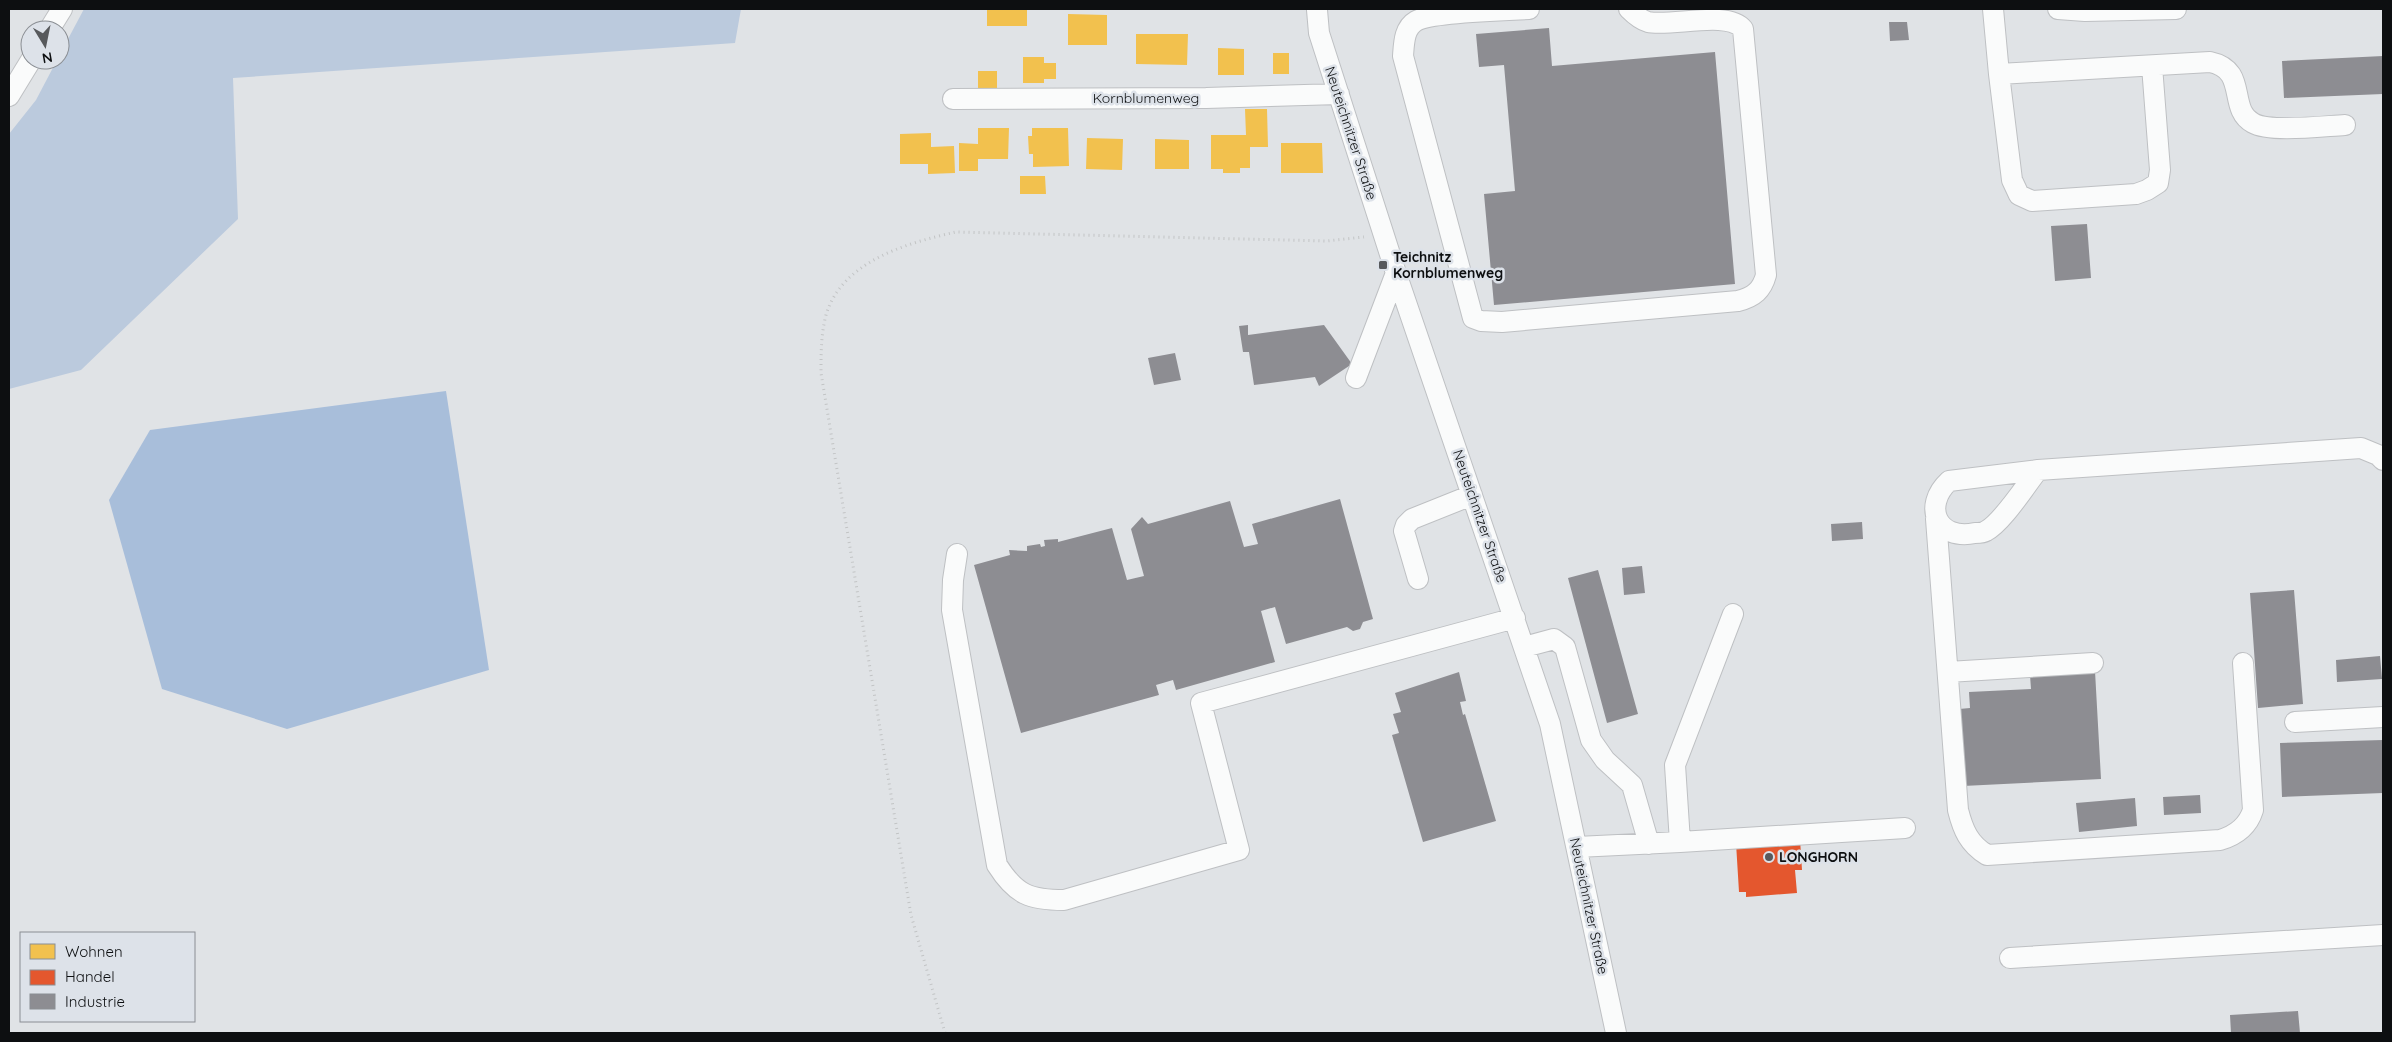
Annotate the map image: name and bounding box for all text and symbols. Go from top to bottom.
north arrow [20,20,70,70]
text: N [41,48,54,68]
street label: Neuteichnitzer Straße [1321,64,1381,202]
street label: Kornblumenweg [1093,89,1199,107]
place label: Teichnitz Kornblumenweg [1393,248,1503,282]
marker: Teichnitz Kornblumenweg [1377,259,1389,271]
street label: Neuteichnitzer Straße [1449,447,1511,585]
street label: Neuteichnitzer Straße [1566,836,1612,976]
place label: LONGHORN [1779,848,1858,866]
marker: LONGHORN [1763,851,1775,863]
legend [20,932,195,1022]
text: Wohnen [65,942,123,961]
text: Handel [65,967,115,986]
text: Industrie [65,992,125,1011]

